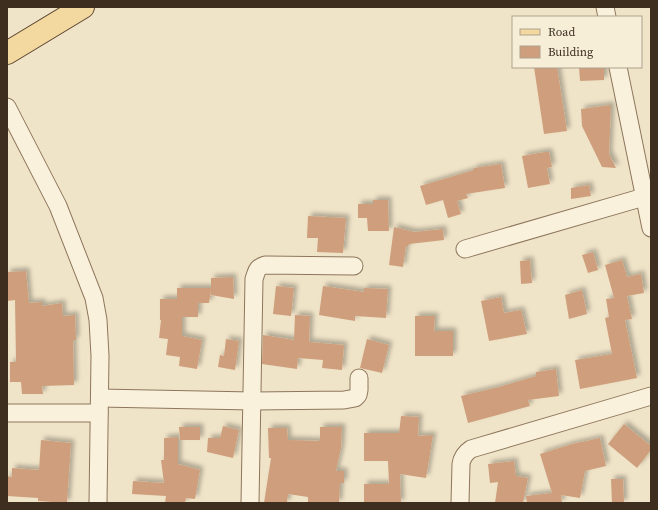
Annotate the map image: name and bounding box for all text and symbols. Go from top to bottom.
legend [512,16,642,68]
text: Road [548,24,575,40]
text: Building [548,44,593,60]

